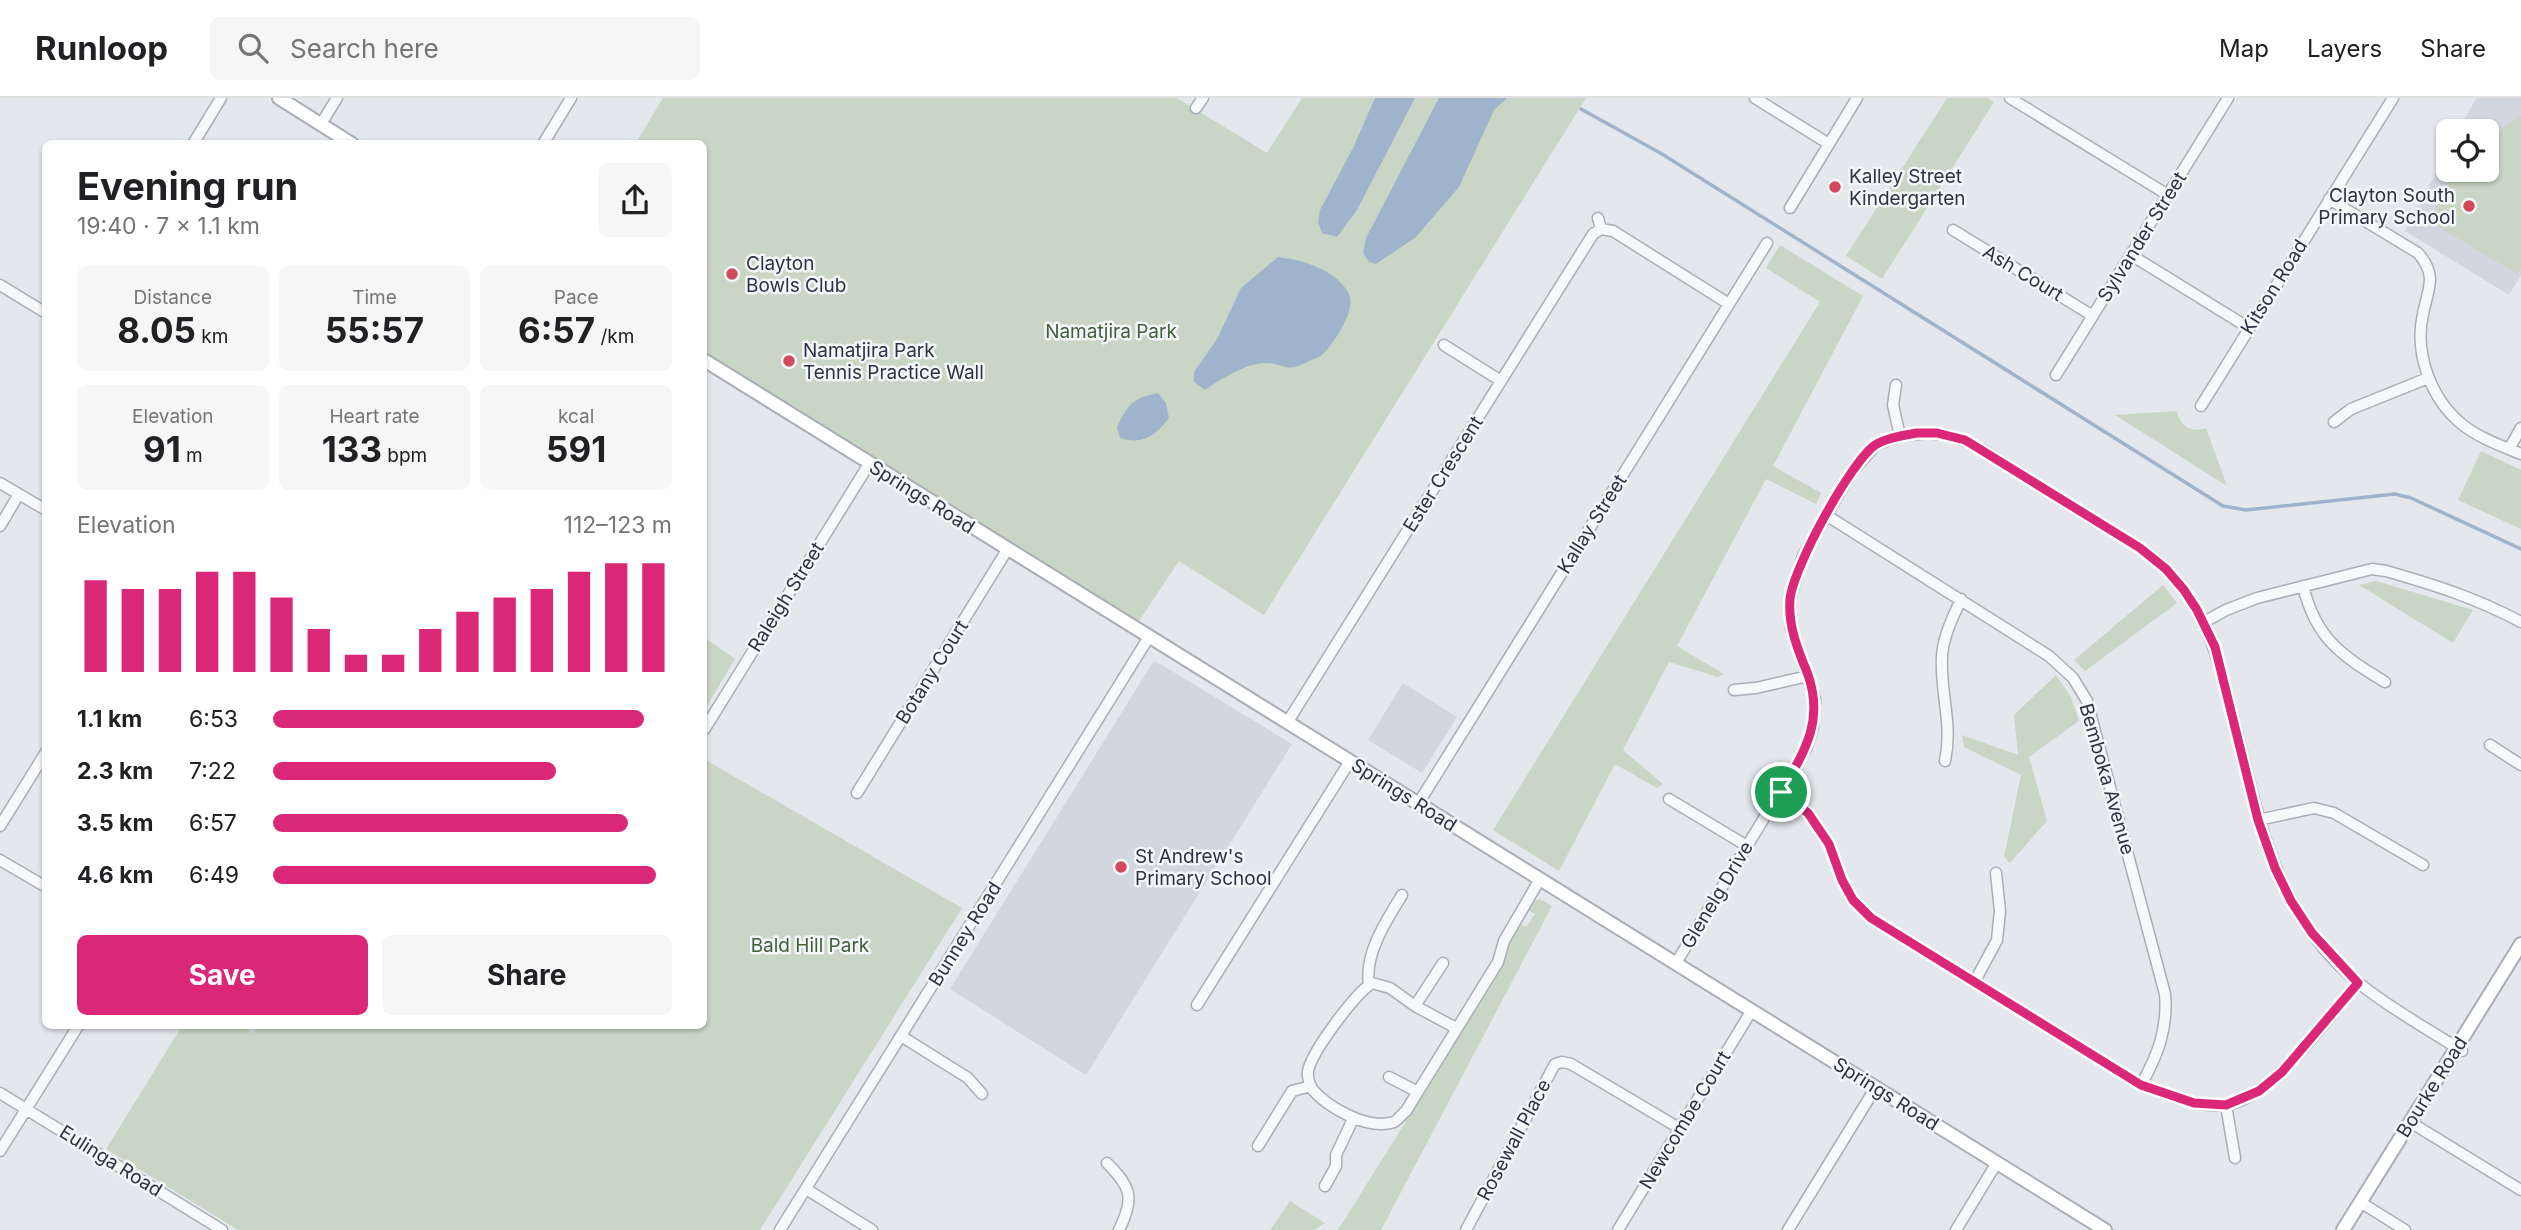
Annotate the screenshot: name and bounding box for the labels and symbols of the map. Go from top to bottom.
place label: Kalley Street Kindergarten [1849,165,1966,210]
street label: Sylvander Street [2093,168,2191,306]
marker: Kalley Street Kindergarten [1827,179,1843,195]
place label: Clayton South Primary School [2318,184,2455,229]
marker: Clayton South Primary School [2461,198,2477,214]
street label: Kitson Road [2236,235,2312,339]
street label: Ash Court [1979,240,2067,306]
place label: Clayton Bowls Club [746,252,846,297]
marker: Clayton Bowls Club [724,266,740,282]
park label: Namatjira Park [1045,320,1177,343]
place label: Namatjira Park Tennis Practice Wall [803,339,984,384]
marker: Namatjira Park Tennis Practice Wall [781,353,797,369]
street label: Ester Crescent [1398,412,1488,536]
street label: Springs Road [865,455,979,539]
street label: Kallay Street [1552,470,1632,578]
street label: Raleigh Street [743,538,829,656]
street label: Botany Court [891,616,973,728]
street label: Bemboka Avenue [2074,701,2140,857]
street label: Springs Road [1347,753,1461,837]
pin [1751,762,1811,822]
street label: Glenelg Drive [1676,837,1758,953]
place label: St Andrew's Primary School [1135,845,1272,890]
marker: St Andrew's Primary School [1113,859,1129,875]
street label: Bunney Road [924,878,1006,990]
park label: Bald Hill Park [751,934,870,957]
street label: Bourke Road [2392,1032,2472,1142]
street label: Newcombe Court [1635,1047,1735,1193]
street label: Springs Road [1829,1052,1943,1136]
street label: Rosewall Place [1472,1075,1556,1205]
street label: Eulinga Road [55,1120,167,1202]

